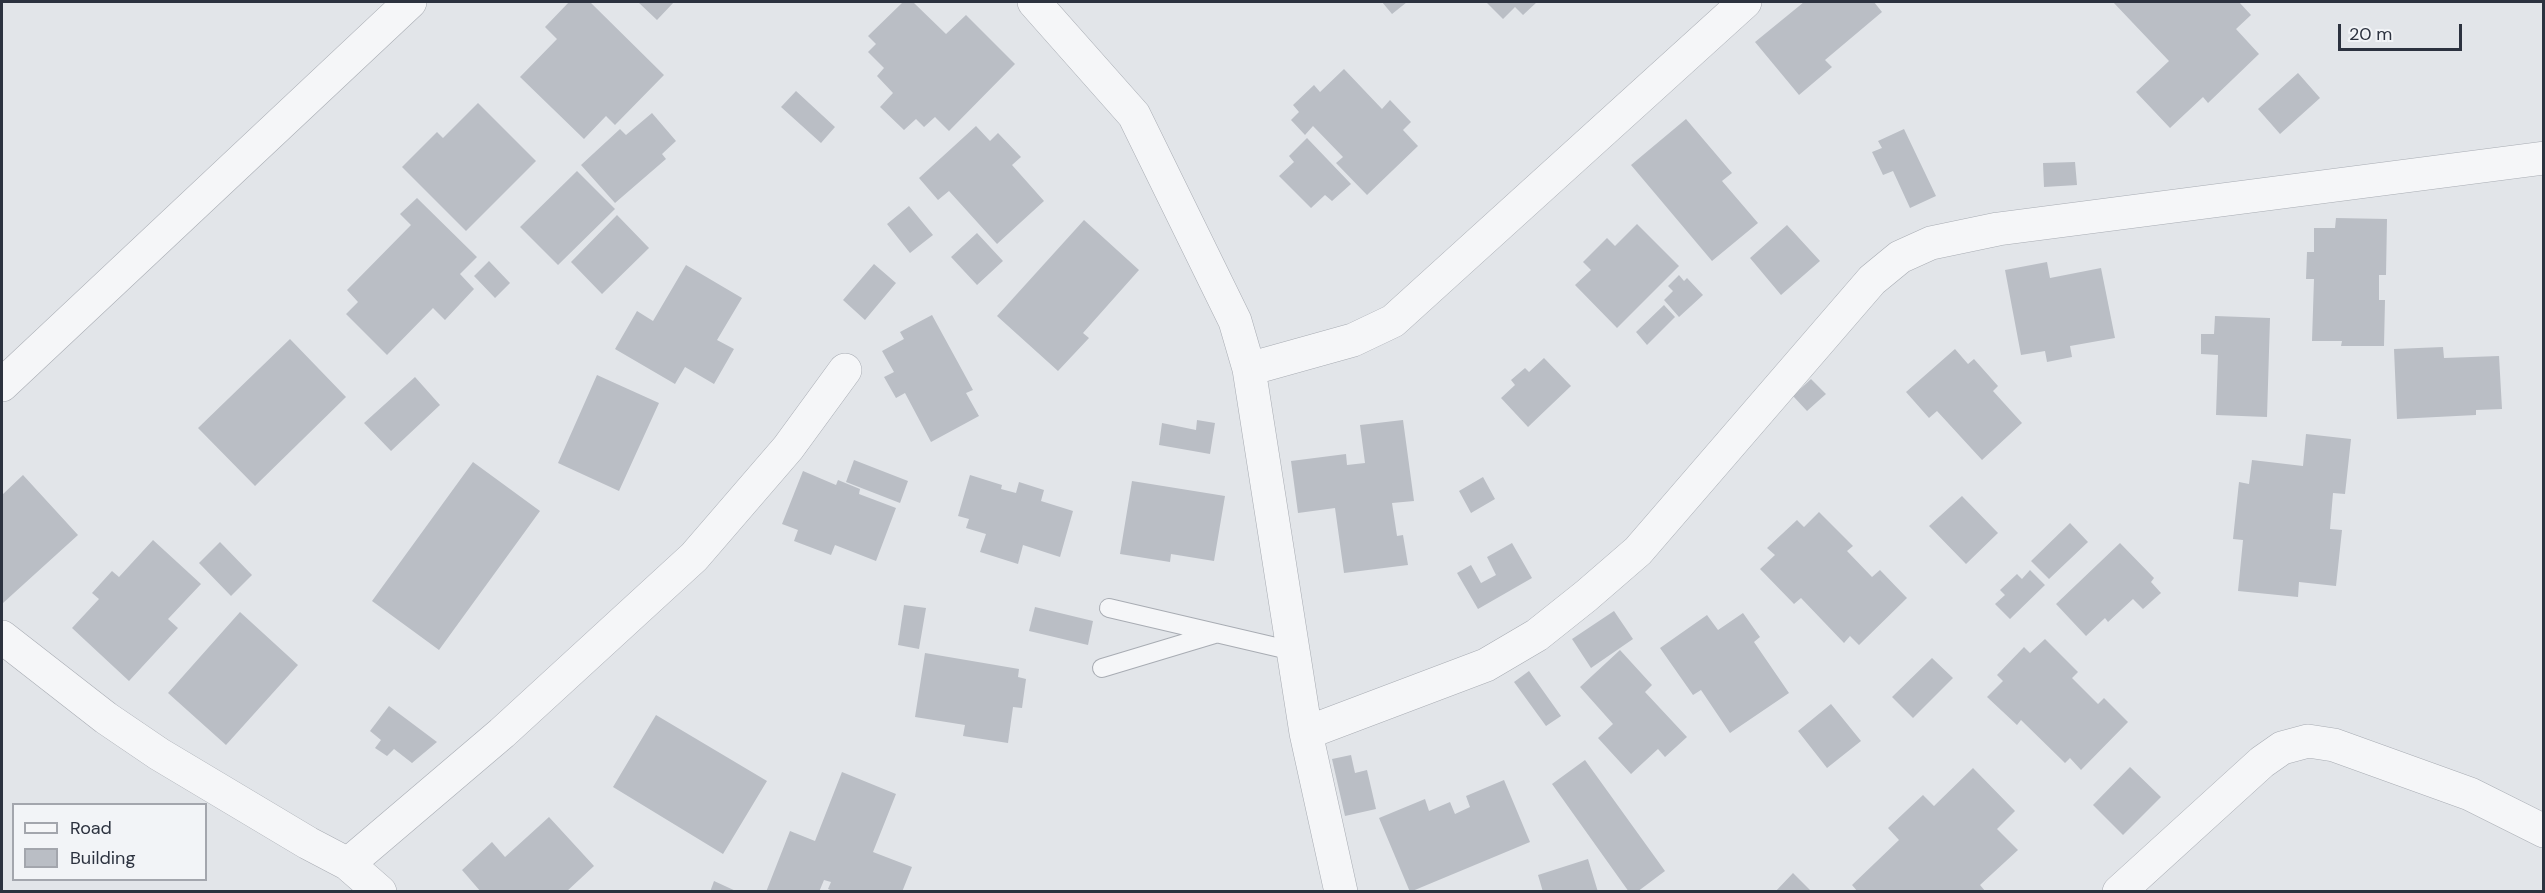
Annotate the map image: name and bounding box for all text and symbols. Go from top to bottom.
scale bar [2341,12,2466,50]
text: 20 m [2349,22,2392,46]
legend [12,803,207,881]
text: Road [70,816,112,840]
text: Building [70,846,135,870]

